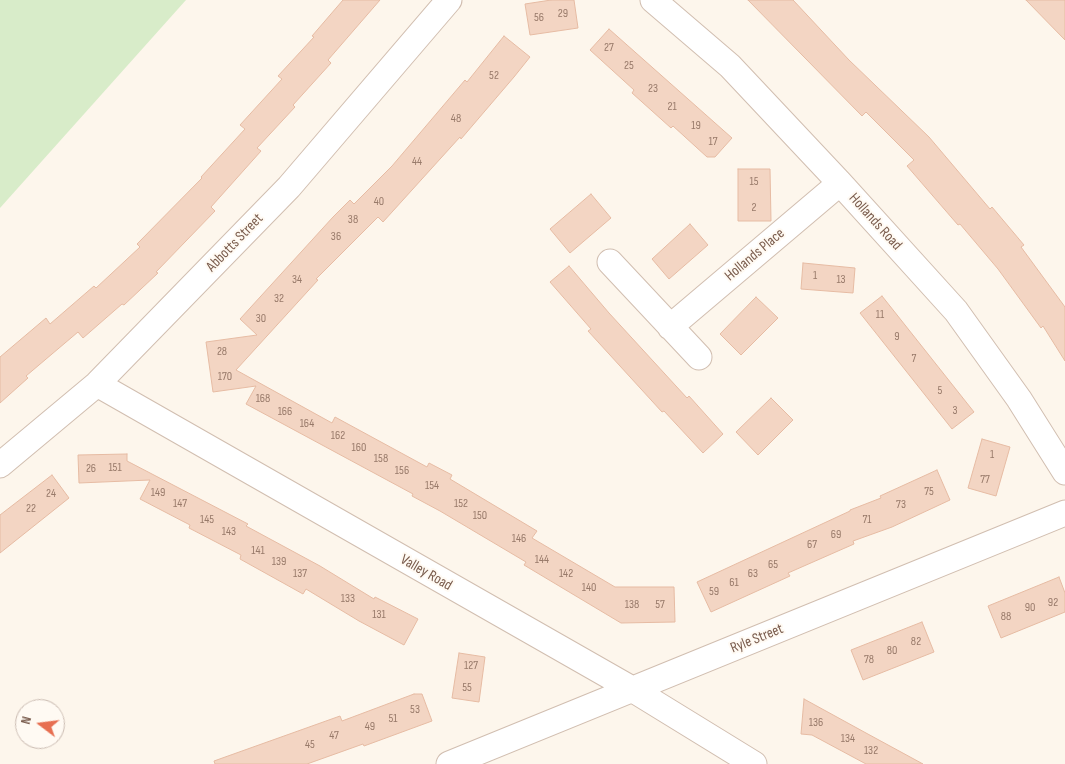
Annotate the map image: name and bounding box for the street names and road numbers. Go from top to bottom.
street label: Hollands Road [845,190,905,254]
street label: Abbotts Street [203,210,267,276]
street label: Hollands Place [721,225,789,285]
street label: Valley Road [397,551,455,595]
street label: Ryle Street [728,620,786,658]

